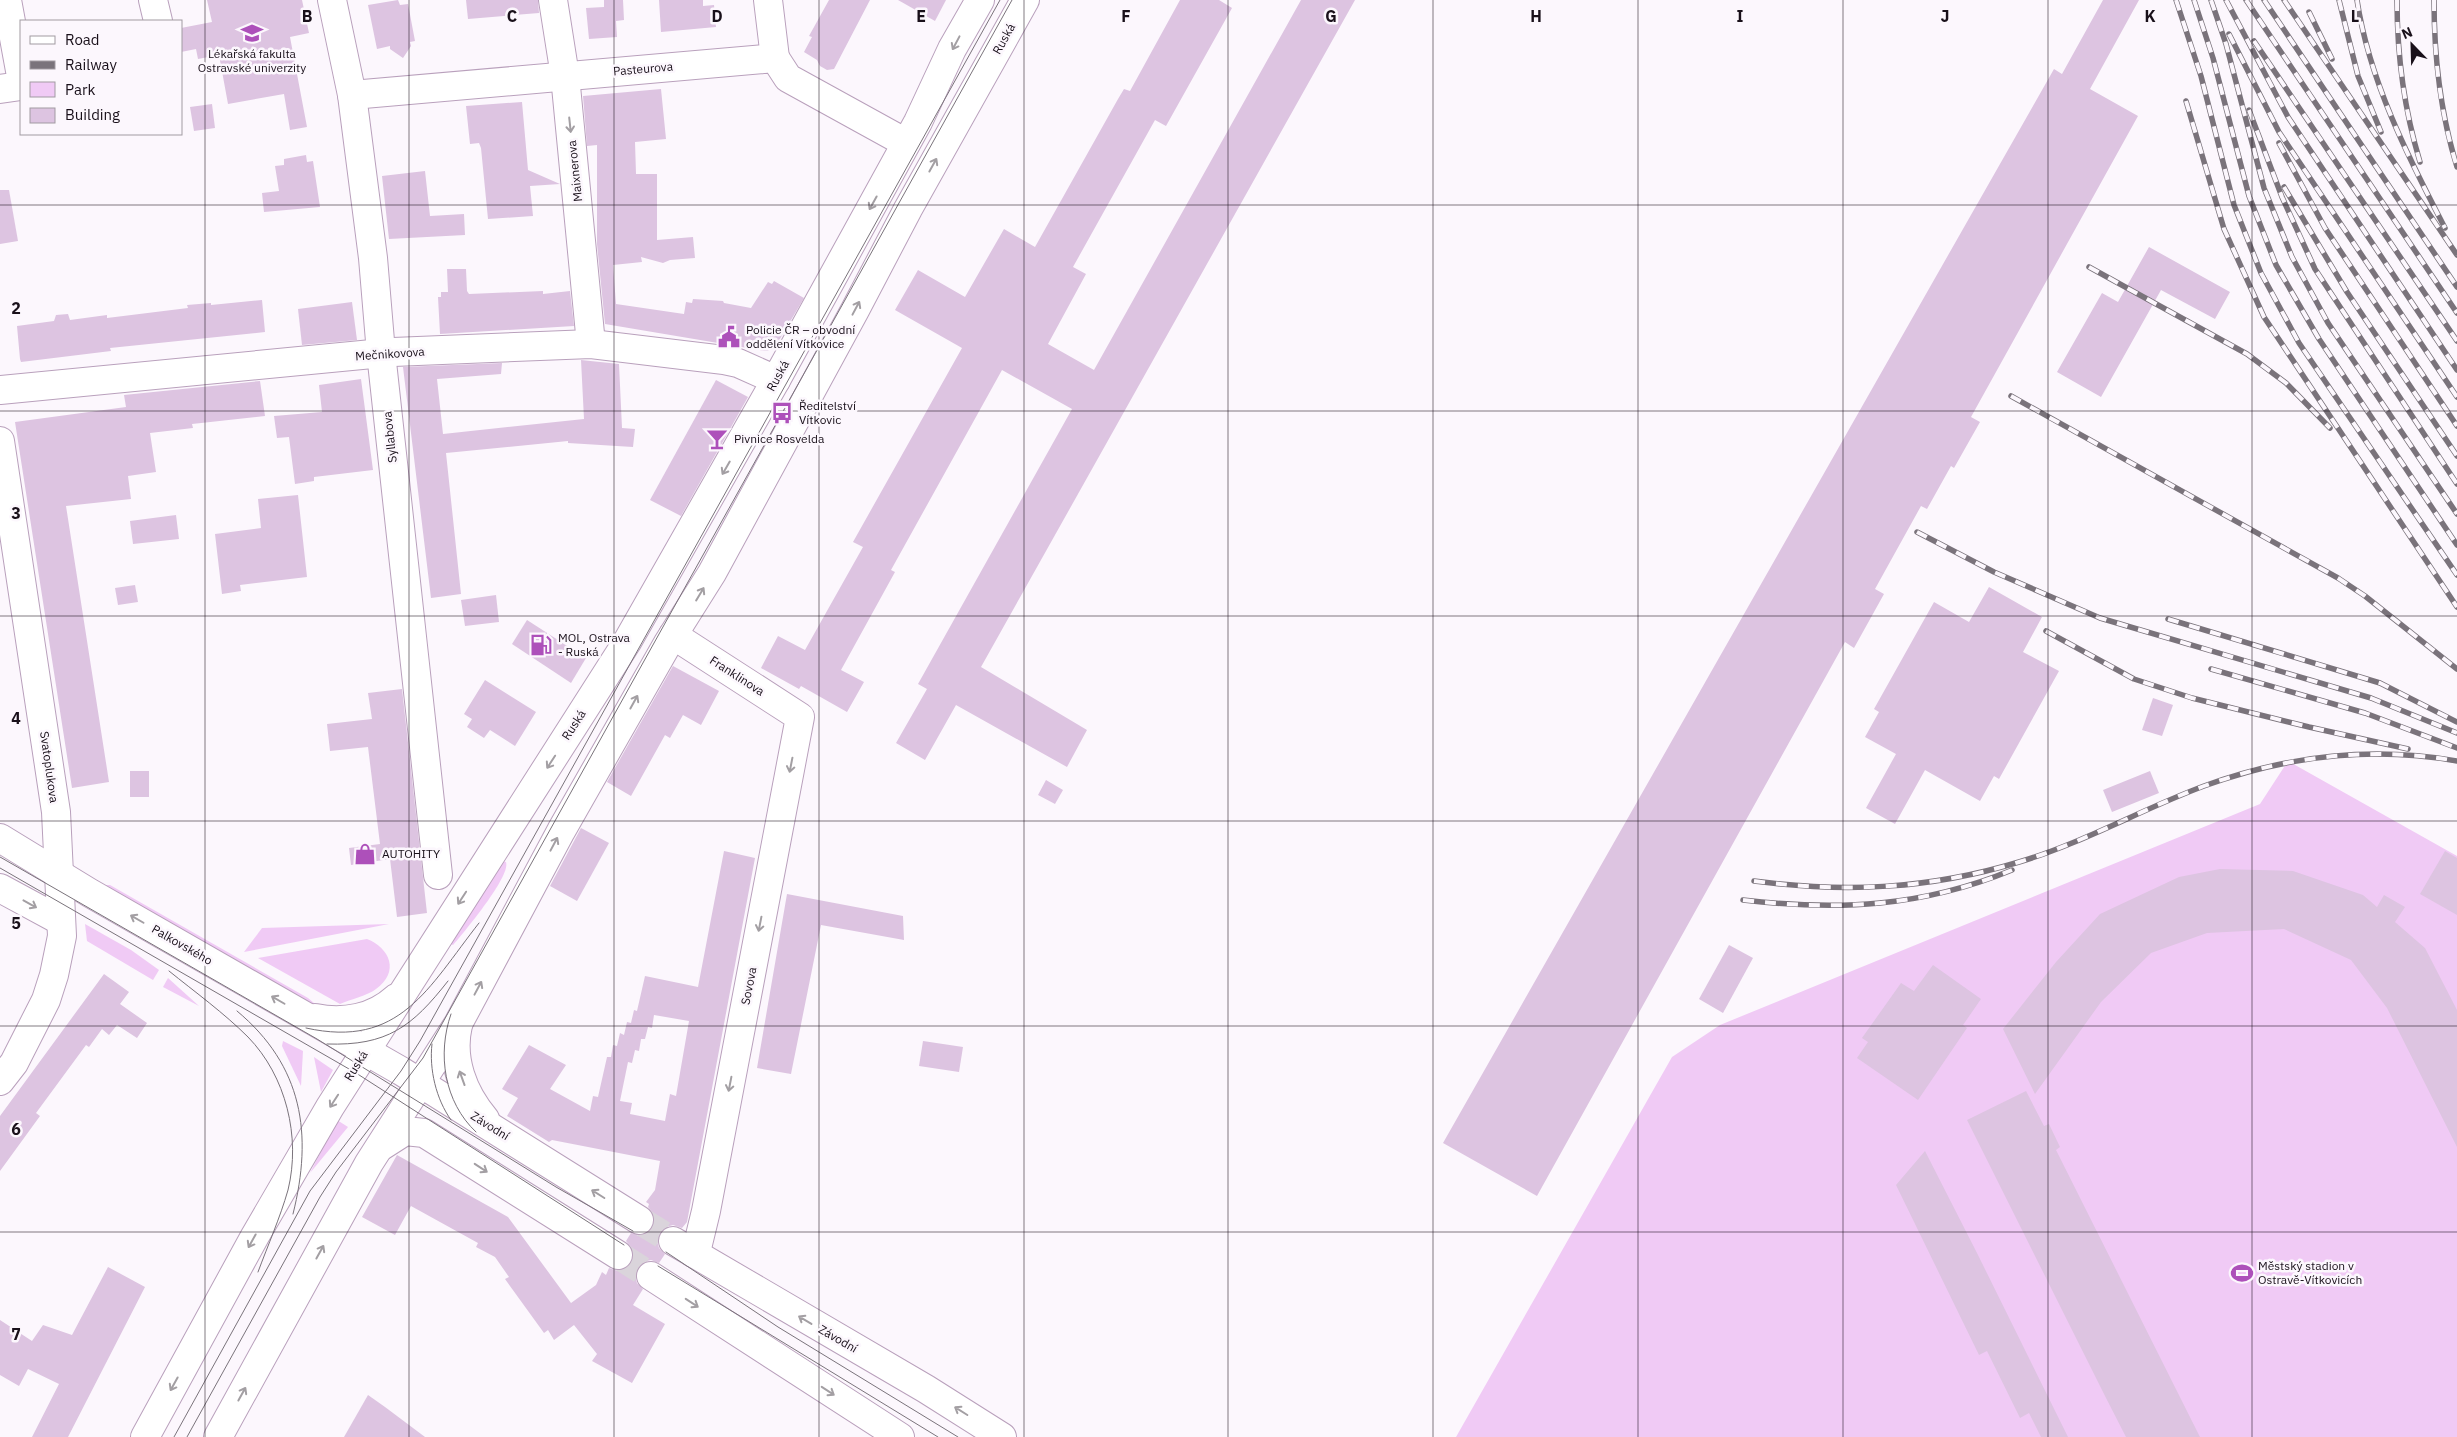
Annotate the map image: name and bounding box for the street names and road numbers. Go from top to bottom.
street label: Ruská [989,20,1018,57]
street label: Pasteurova [612,58,674,79]
street label: Maixnerova [564,139,585,203]
street label: Mečnikovova [355,344,426,363]
street label: Ruská [763,357,792,394]
street label: Syllabova [379,410,400,464]
street label: Franklinova [707,652,768,699]
street label: Ruská [558,706,589,743]
street label: Svatoplukova [37,730,62,804]
street label: Palkovského [149,921,215,968]
street label: Sovova [737,965,760,1006]
street label: Ruská [340,1047,371,1084]
street label: Závodní [468,1108,512,1143]
street label: Závodní [816,1321,860,1356]

